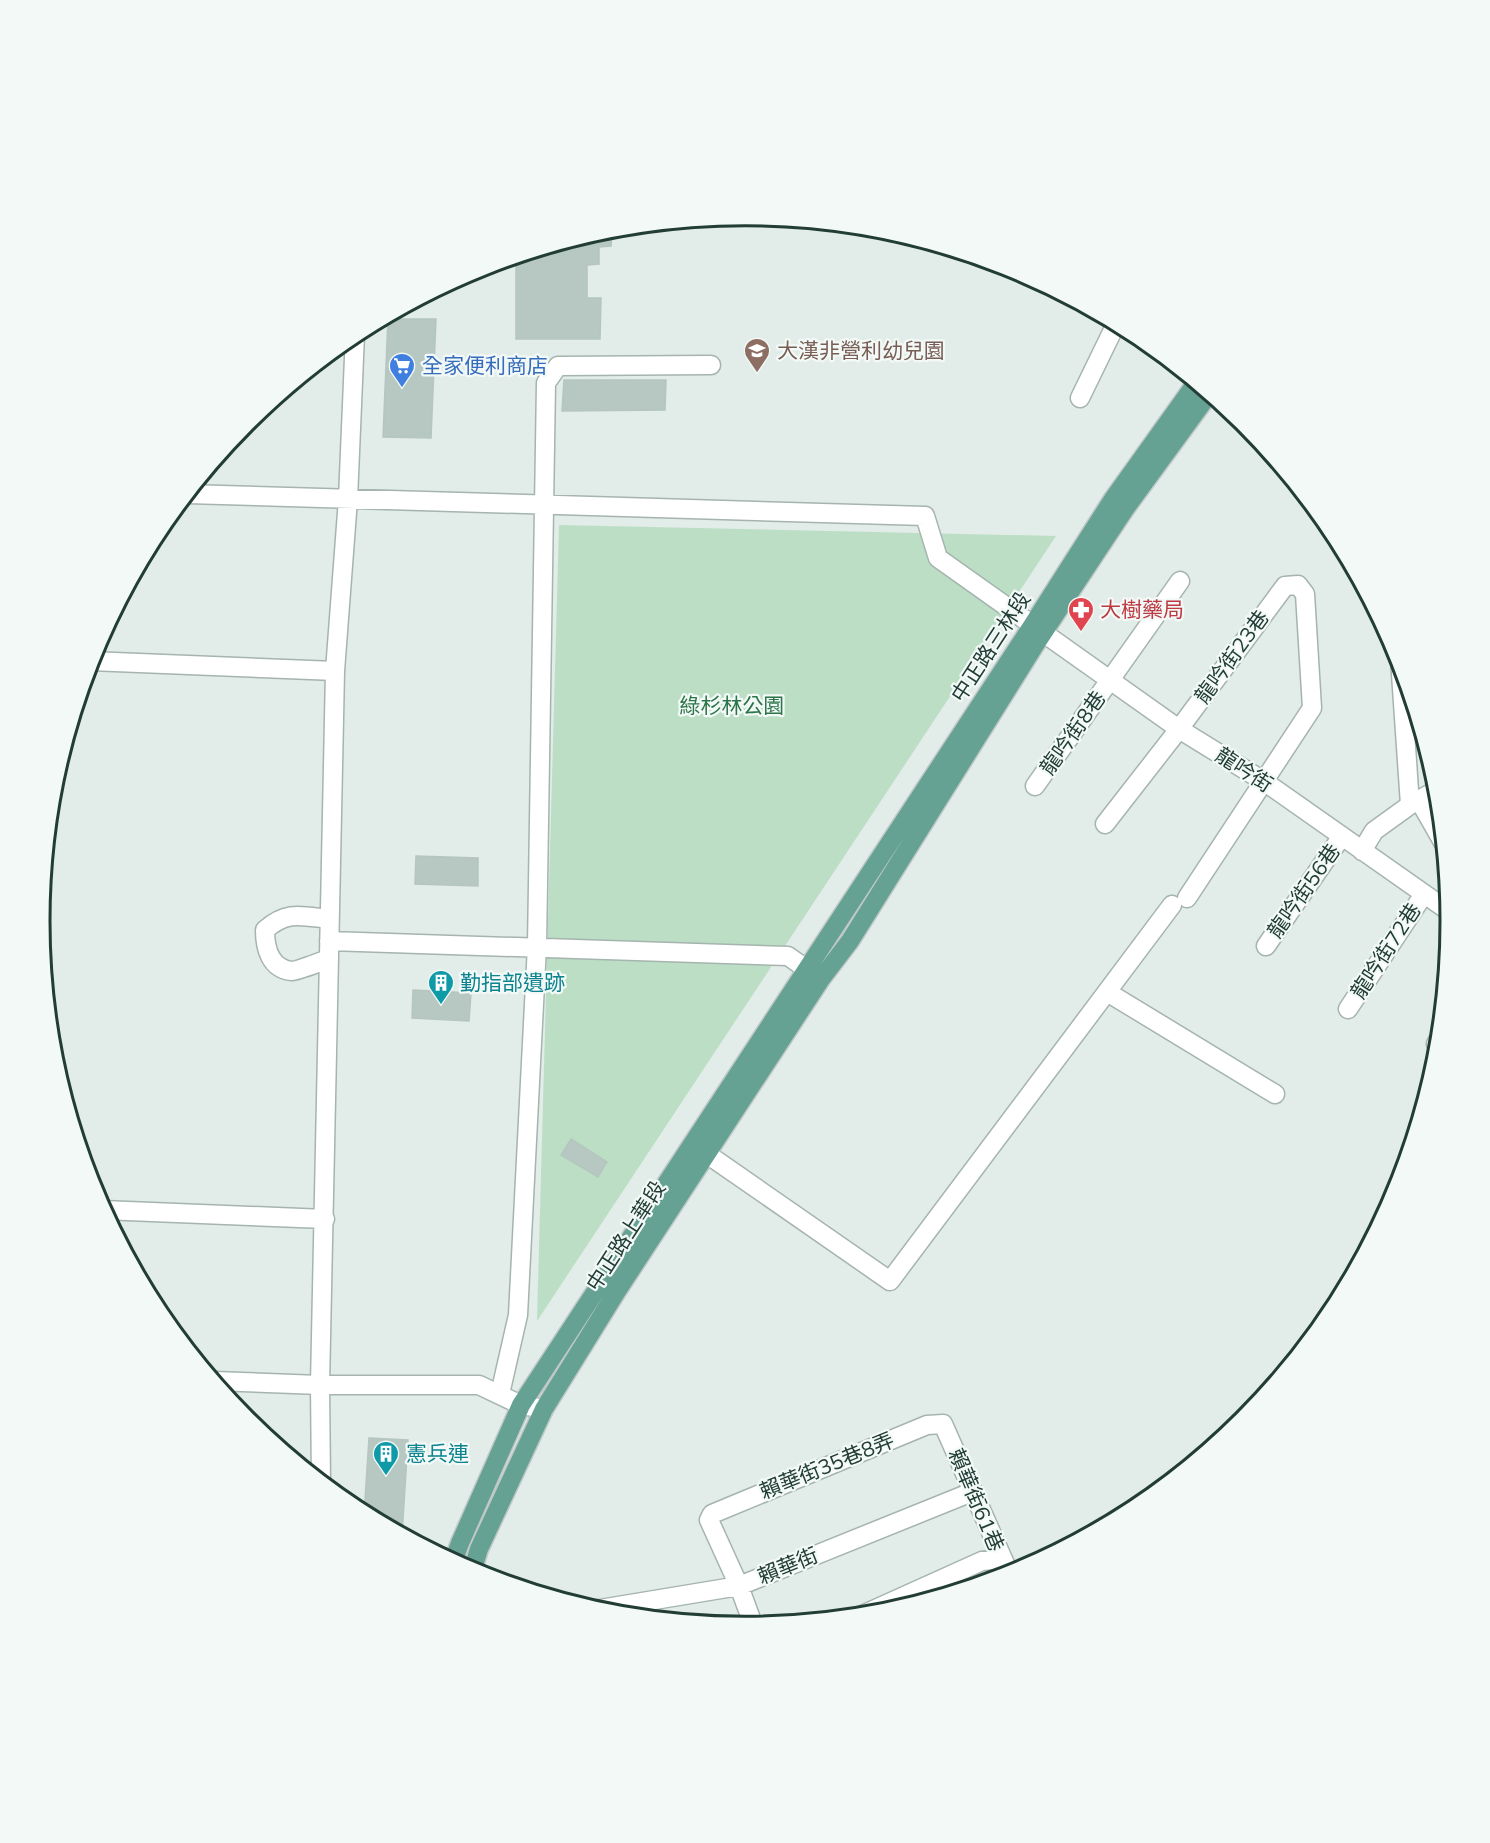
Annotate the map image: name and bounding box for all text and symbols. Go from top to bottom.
school or university icon: 大漢非營利幼兒園 [742,336,772,374]
place label: 大漢非營利幼兒園 [777,337,945,363]
supermarket icon: 全家便利商店 [387,351,417,389]
place label: 全家便利商店 [422,352,548,378]
street label: 中正路三林段 [945,587,1035,706]
pharmacy icon: 大樹藥局 [1066,595,1096,633]
place label: 大樹藥局 [1100,596,1184,622]
street label: 龍吟街23巷 [1189,605,1274,708]
street label: 龍吟街8巷 [1034,685,1111,779]
park label: 綠杉林公園 [680,692,785,718]
street label: 龍吟街 [1211,741,1278,797]
street label: 龍吟街56巷 [1261,838,1345,943]
street label: 龍吟街72巷 [1345,898,1426,1003]
building icon: 勤指部遺跡 [426,968,456,1006]
place label: 勤指部遺跡 [460,969,565,995]
street label: 中正路上華段 [580,1176,670,1295]
street label: 賴華街35巷8弄 [756,1426,898,1504]
building icon: 憲兵連 [371,1439,401,1477]
place label: 憲兵連 [406,1440,469,1466]
street label: 賴華街61巷 [944,1444,1010,1555]
street label: 賴華街 [754,1541,822,1589]

